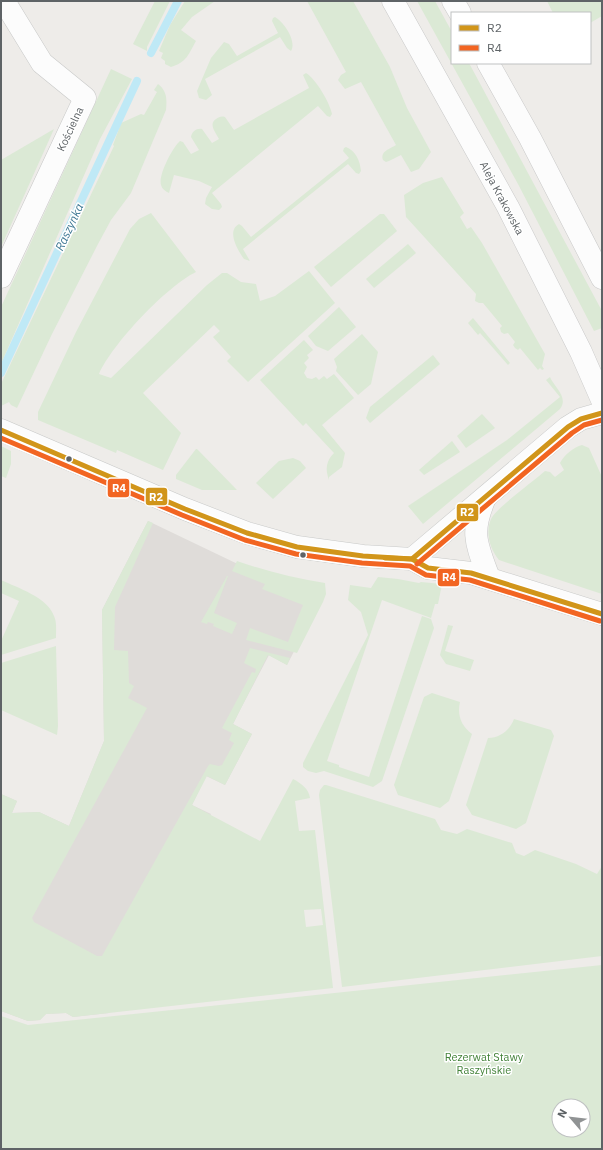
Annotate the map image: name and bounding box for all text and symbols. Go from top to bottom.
legend [451,12,591,64]
text: R2 [487,20,502,35]
text: R4 [487,40,502,55]
street label: Kościelna [54,104,86,154]
street label: Aleja Krakowska [477,159,527,237]
water label: Raszynka [52,201,86,253]
unlabelled marker [64,454,74,464]
line badge: R4 [107,478,130,498]
text: R4 [112,481,126,495]
line badge: R2 [145,487,168,506]
text: R2 [149,490,163,504]
line badge: R2 [456,503,479,522]
text: R2 [460,505,474,519]
unlabelled marker [298,550,308,560]
line badge: R4 [437,568,460,587]
text: R4 [442,570,456,584]
park label: Rezerwat Stawy Raszyńskie [445,1050,524,1077]
north arrow [551,1098,591,1138]
text: N [554,1106,570,1120]

